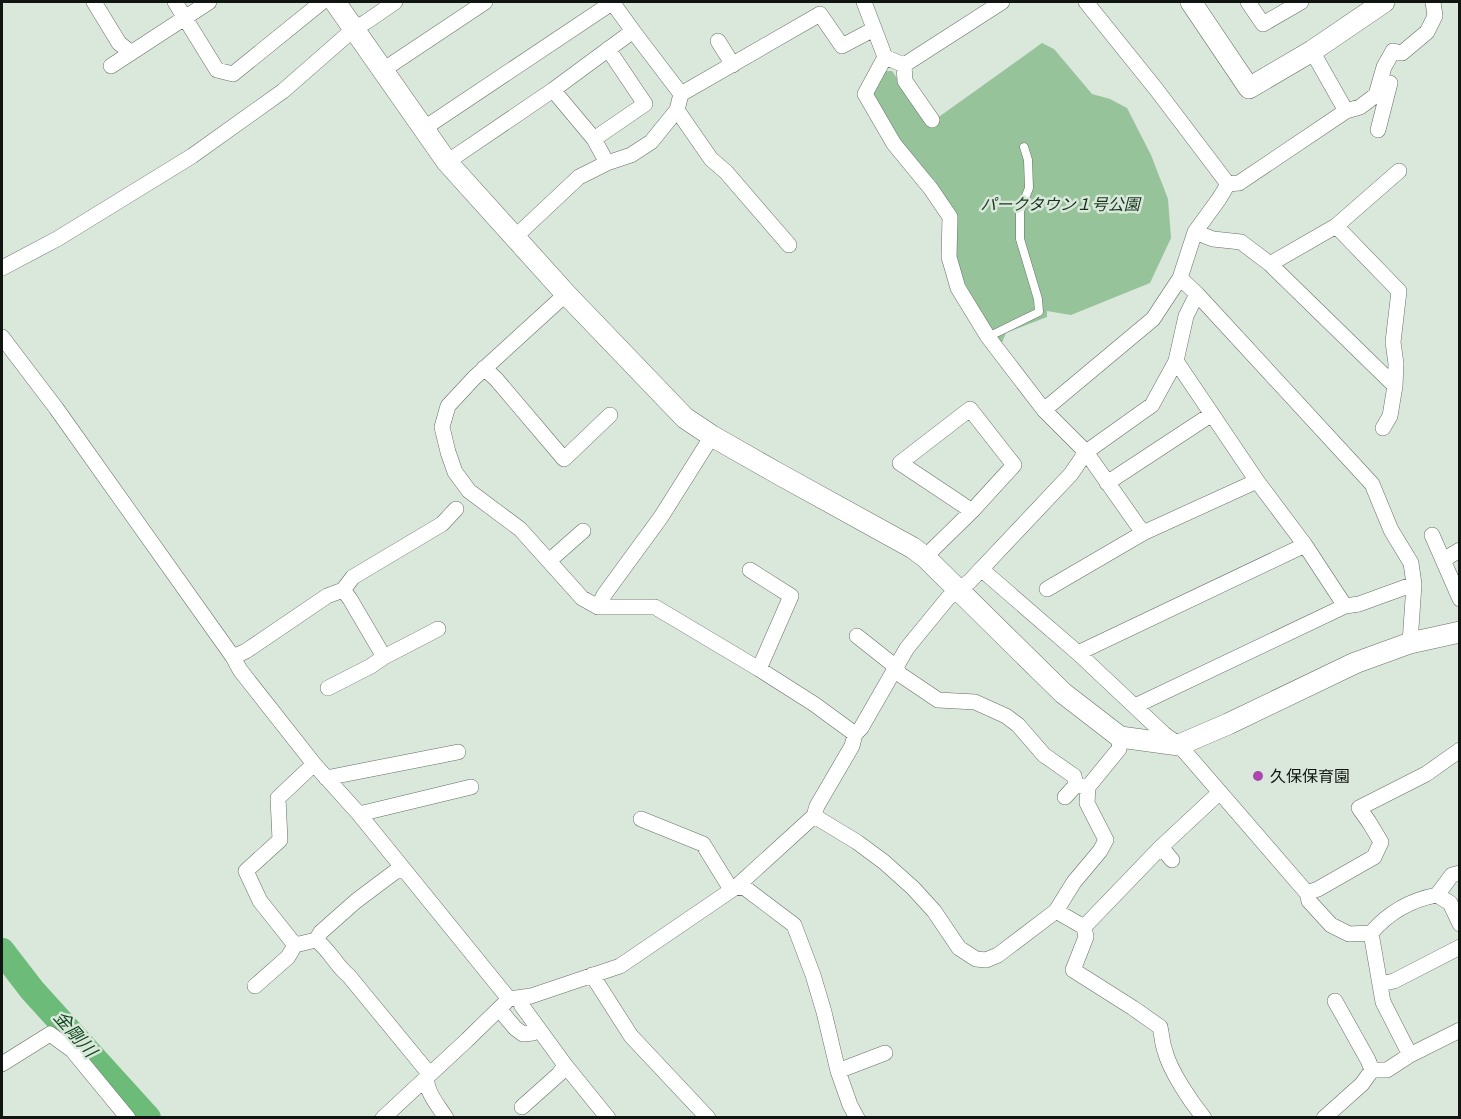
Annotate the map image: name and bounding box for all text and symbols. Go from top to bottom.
park label: パークタウン１号公園 [980,196,1142,213]
place label: 久保保育園 [1270,768,1350,785]
marker: 久保保育園 [1251,769,1265,783]
water label: 金剛川 [50,1007,102,1062]

